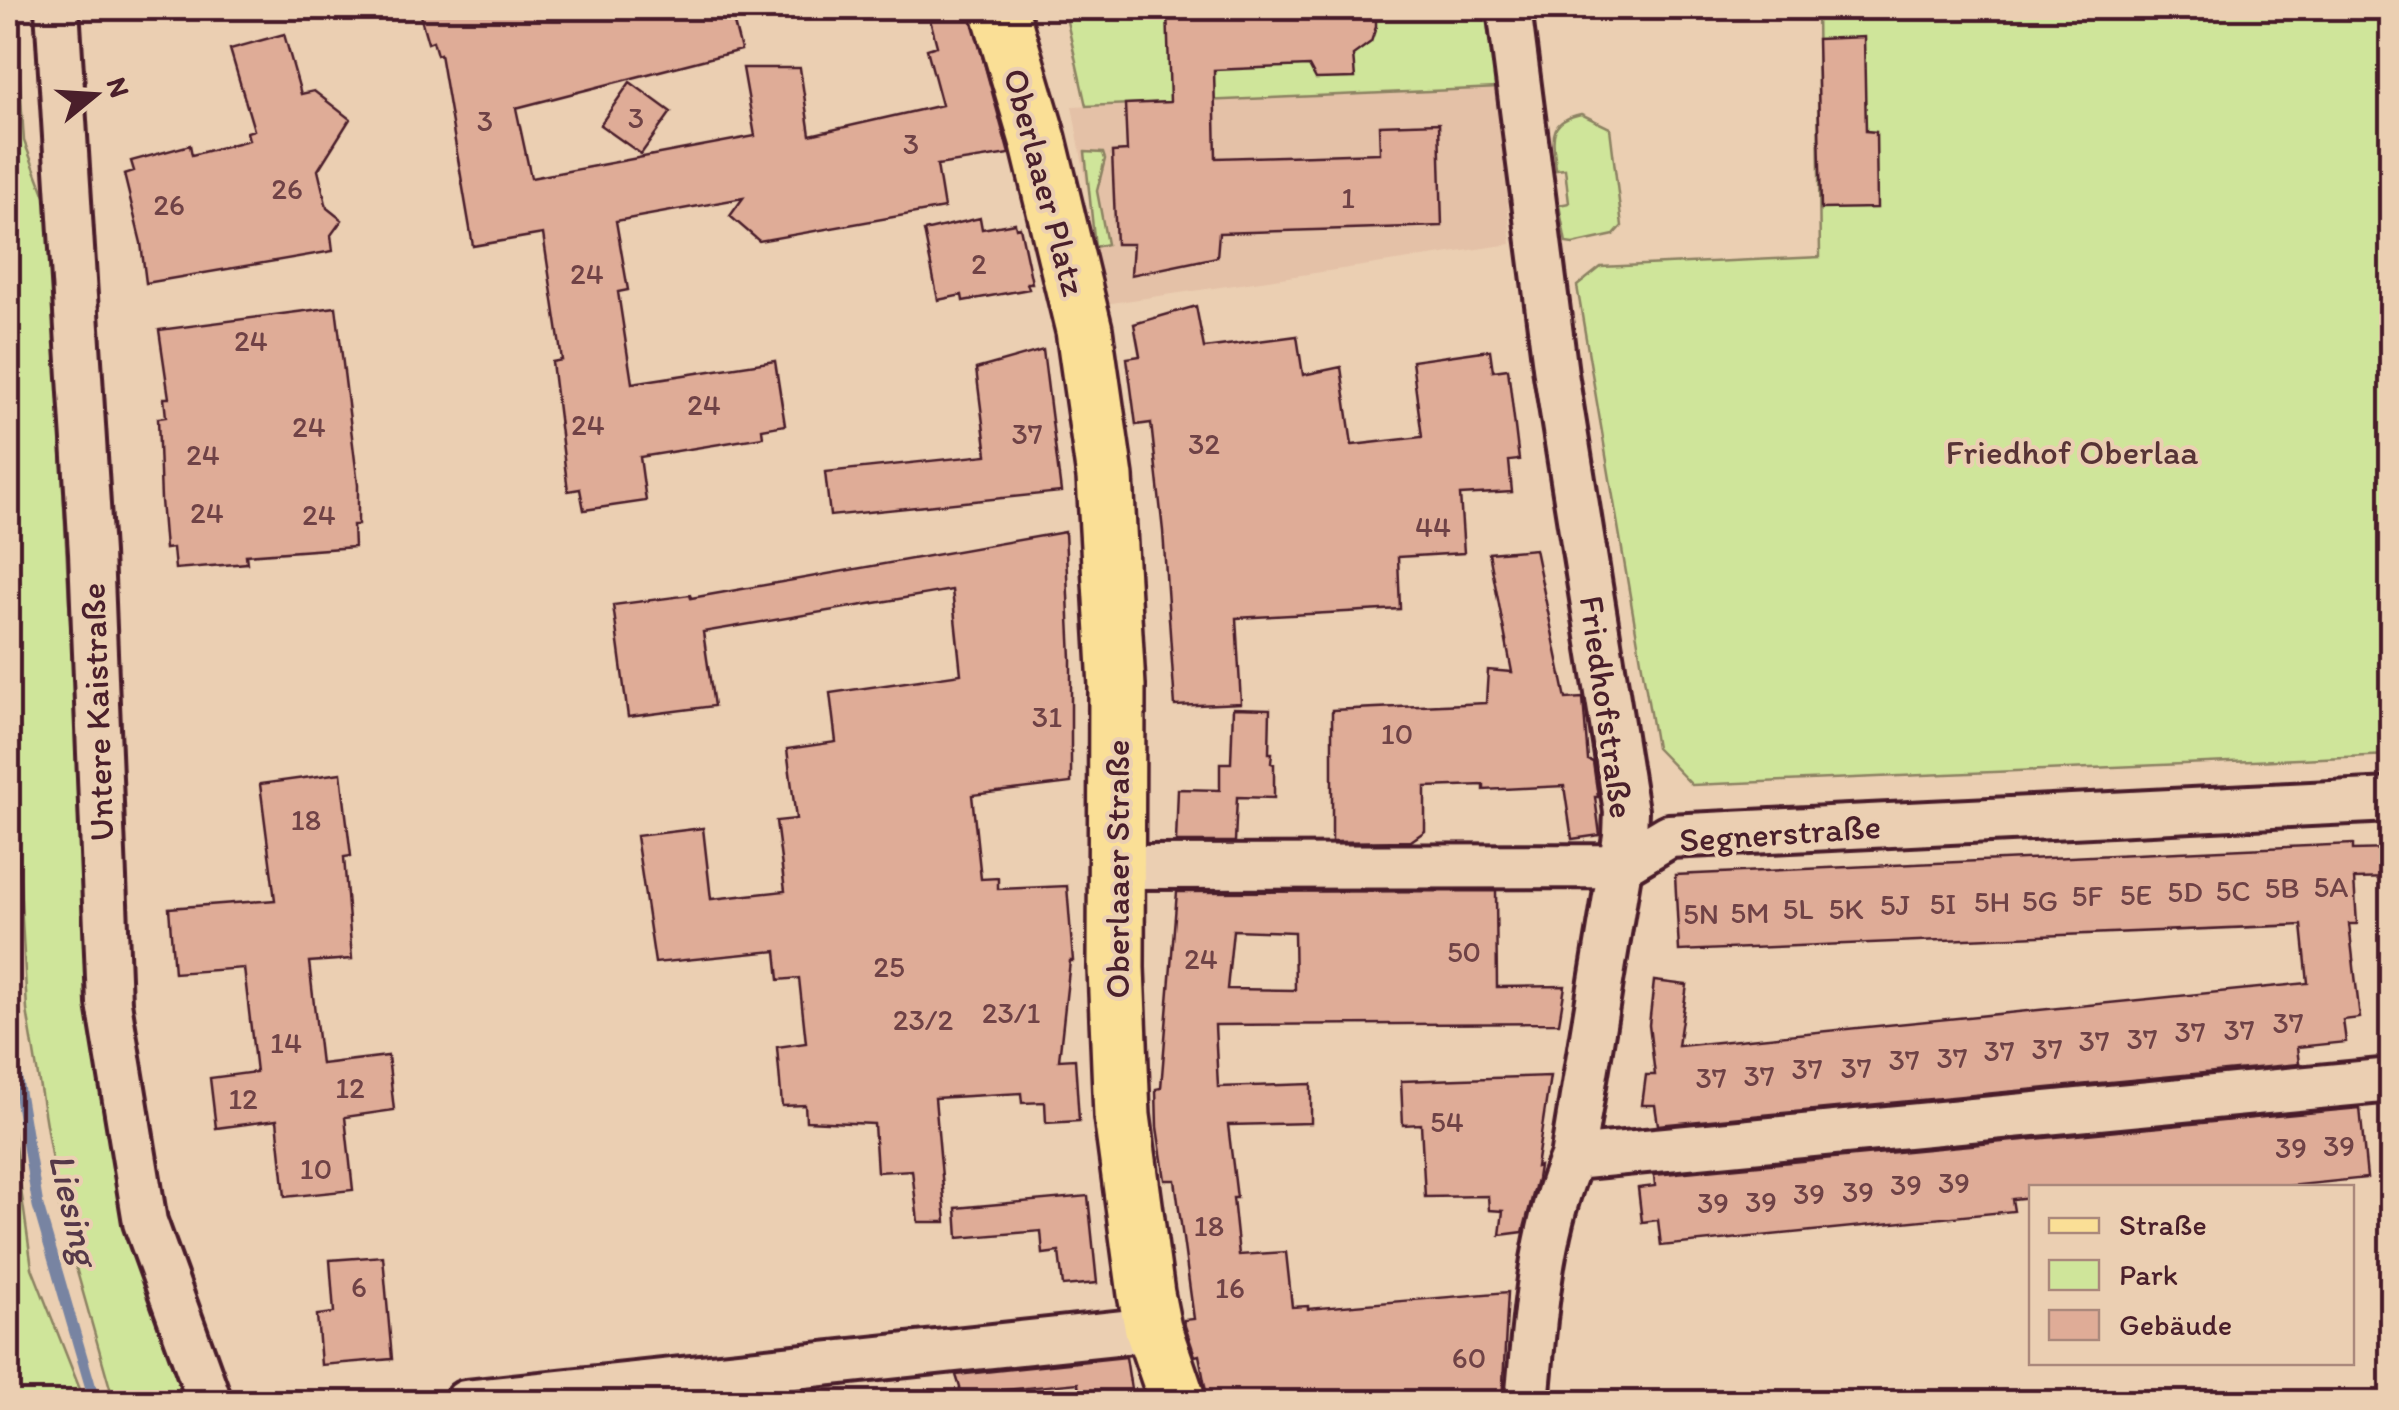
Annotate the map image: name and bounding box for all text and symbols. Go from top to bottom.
north arrow [45,45,145,145]
street label: Oberlaaer Platz [994,64,1096,300]
text: N [100,73,138,102]
house number: 3 [628,99,644,136]
house number: 3 [477,102,493,139]
house number: 3 [903,125,919,162]
house number: 26 [271,170,303,207]
house number: 1 [1341,179,1355,216]
house number: 26 [153,186,185,223]
house number: 2 [971,245,987,282]
house number: 24 [570,255,604,292]
house number: 24 [234,322,268,359]
house number: 24 [687,386,721,423]
house number: 24 [571,406,605,443]
house number: 24 [292,408,326,445]
house number: 37 [1011,415,1043,452]
house number: 32 [1188,425,1220,462]
park label: Friedhof Oberlaa [1946,431,2198,473]
house number: 24 [186,436,220,473]
house number: 24 [190,494,224,531]
house number: 24 [302,496,336,533]
house number: 44 [1415,508,1451,545]
street label: Untere Kaistraße [71,582,123,842]
street label: Friedhofstraße [1571,593,1643,821]
house number: 31 [1032,698,1062,735]
house number: 10 [1381,715,1413,752]
street label: Oberlaaer Straße [1096,739,1138,999]
house number: 18 [291,801,321,838]
street label: Segnerstraße [1678,805,1882,861]
house number: 5A [2314,868,2348,905]
house number: 5B [2264,869,2300,906]
house number: 5C [2215,872,2251,909]
house number: 5D [2167,873,2203,910]
house number: 5E [2120,876,2152,913]
house number: 5F [2071,877,2103,914]
house number: 5G [2022,882,2058,919]
house number: 5H [1974,883,2010,920]
house number: 5I [1930,885,1956,922]
house number: 5J [1880,886,1910,923]
house number: 5L [1783,890,1813,927]
house number: 5K [1829,890,1863,927]
house number: 5M [1730,894,1770,931]
house number: 5N [1683,895,1719,932]
house number: 50 [1447,933,1481,970]
house number: 24 [1184,940,1218,977]
house number: 25 [873,948,905,985]
house number: 23/1 [982,994,1040,1031]
house number: 23/2 [893,1001,953,1038]
house number: 37 [2272,1004,2304,1041]
house number: 37 [2223,1011,2255,1048]
house number: 37 [2174,1013,2206,1050]
house number: 37 [2126,1020,2158,1057]
house number: 37 [2078,1022,2110,1059]
house number: 14 [270,1024,302,1061]
house number: 37 [2031,1030,2063,1067]
house number: 37 [1983,1032,2015,1069]
house number: 37 [1936,1039,1968,1076]
house number: 37 [1888,1041,1920,1078]
house number: 37 [1840,1049,1872,1086]
house number: 37 [1791,1050,1823,1087]
house number: 37 [1743,1057,1775,1094]
house number: 37 [1695,1059,1727,1096]
house number: 12 [335,1069,365,1106]
house number: 12 [228,1080,258,1117]
house number: 54 [1430,1103,1464,1140]
house number: 39 [2323,1127,2355,1164]
house number: 39 [2275,1129,2307,1166]
water label: Liesing [39,1149,110,1274]
house number: 10 [300,1150,332,1187]
house number: 39 [1938,1164,1970,1201]
house number: 39 [1890,1166,1922,1203]
house number: 39 [1842,1173,1874,1210]
house number: 39 [1793,1175,1825,1212]
house number: 39 [1745,1183,1777,1220]
house number: 39 [1697,1184,1729,1221]
legend [2029,1185,2354,1365]
text: Straße [2119,1206,2207,1243]
house number: 18 [1194,1207,1224,1244]
text: Park [2119,1256,2178,1293]
house number: 6 [351,1268,367,1305]
house number: 16 [1215,1269,1245,1306]
text: Gebäude [2119,1306,2232,1343]
house number: 60 [1452,1339,1486,1376]

